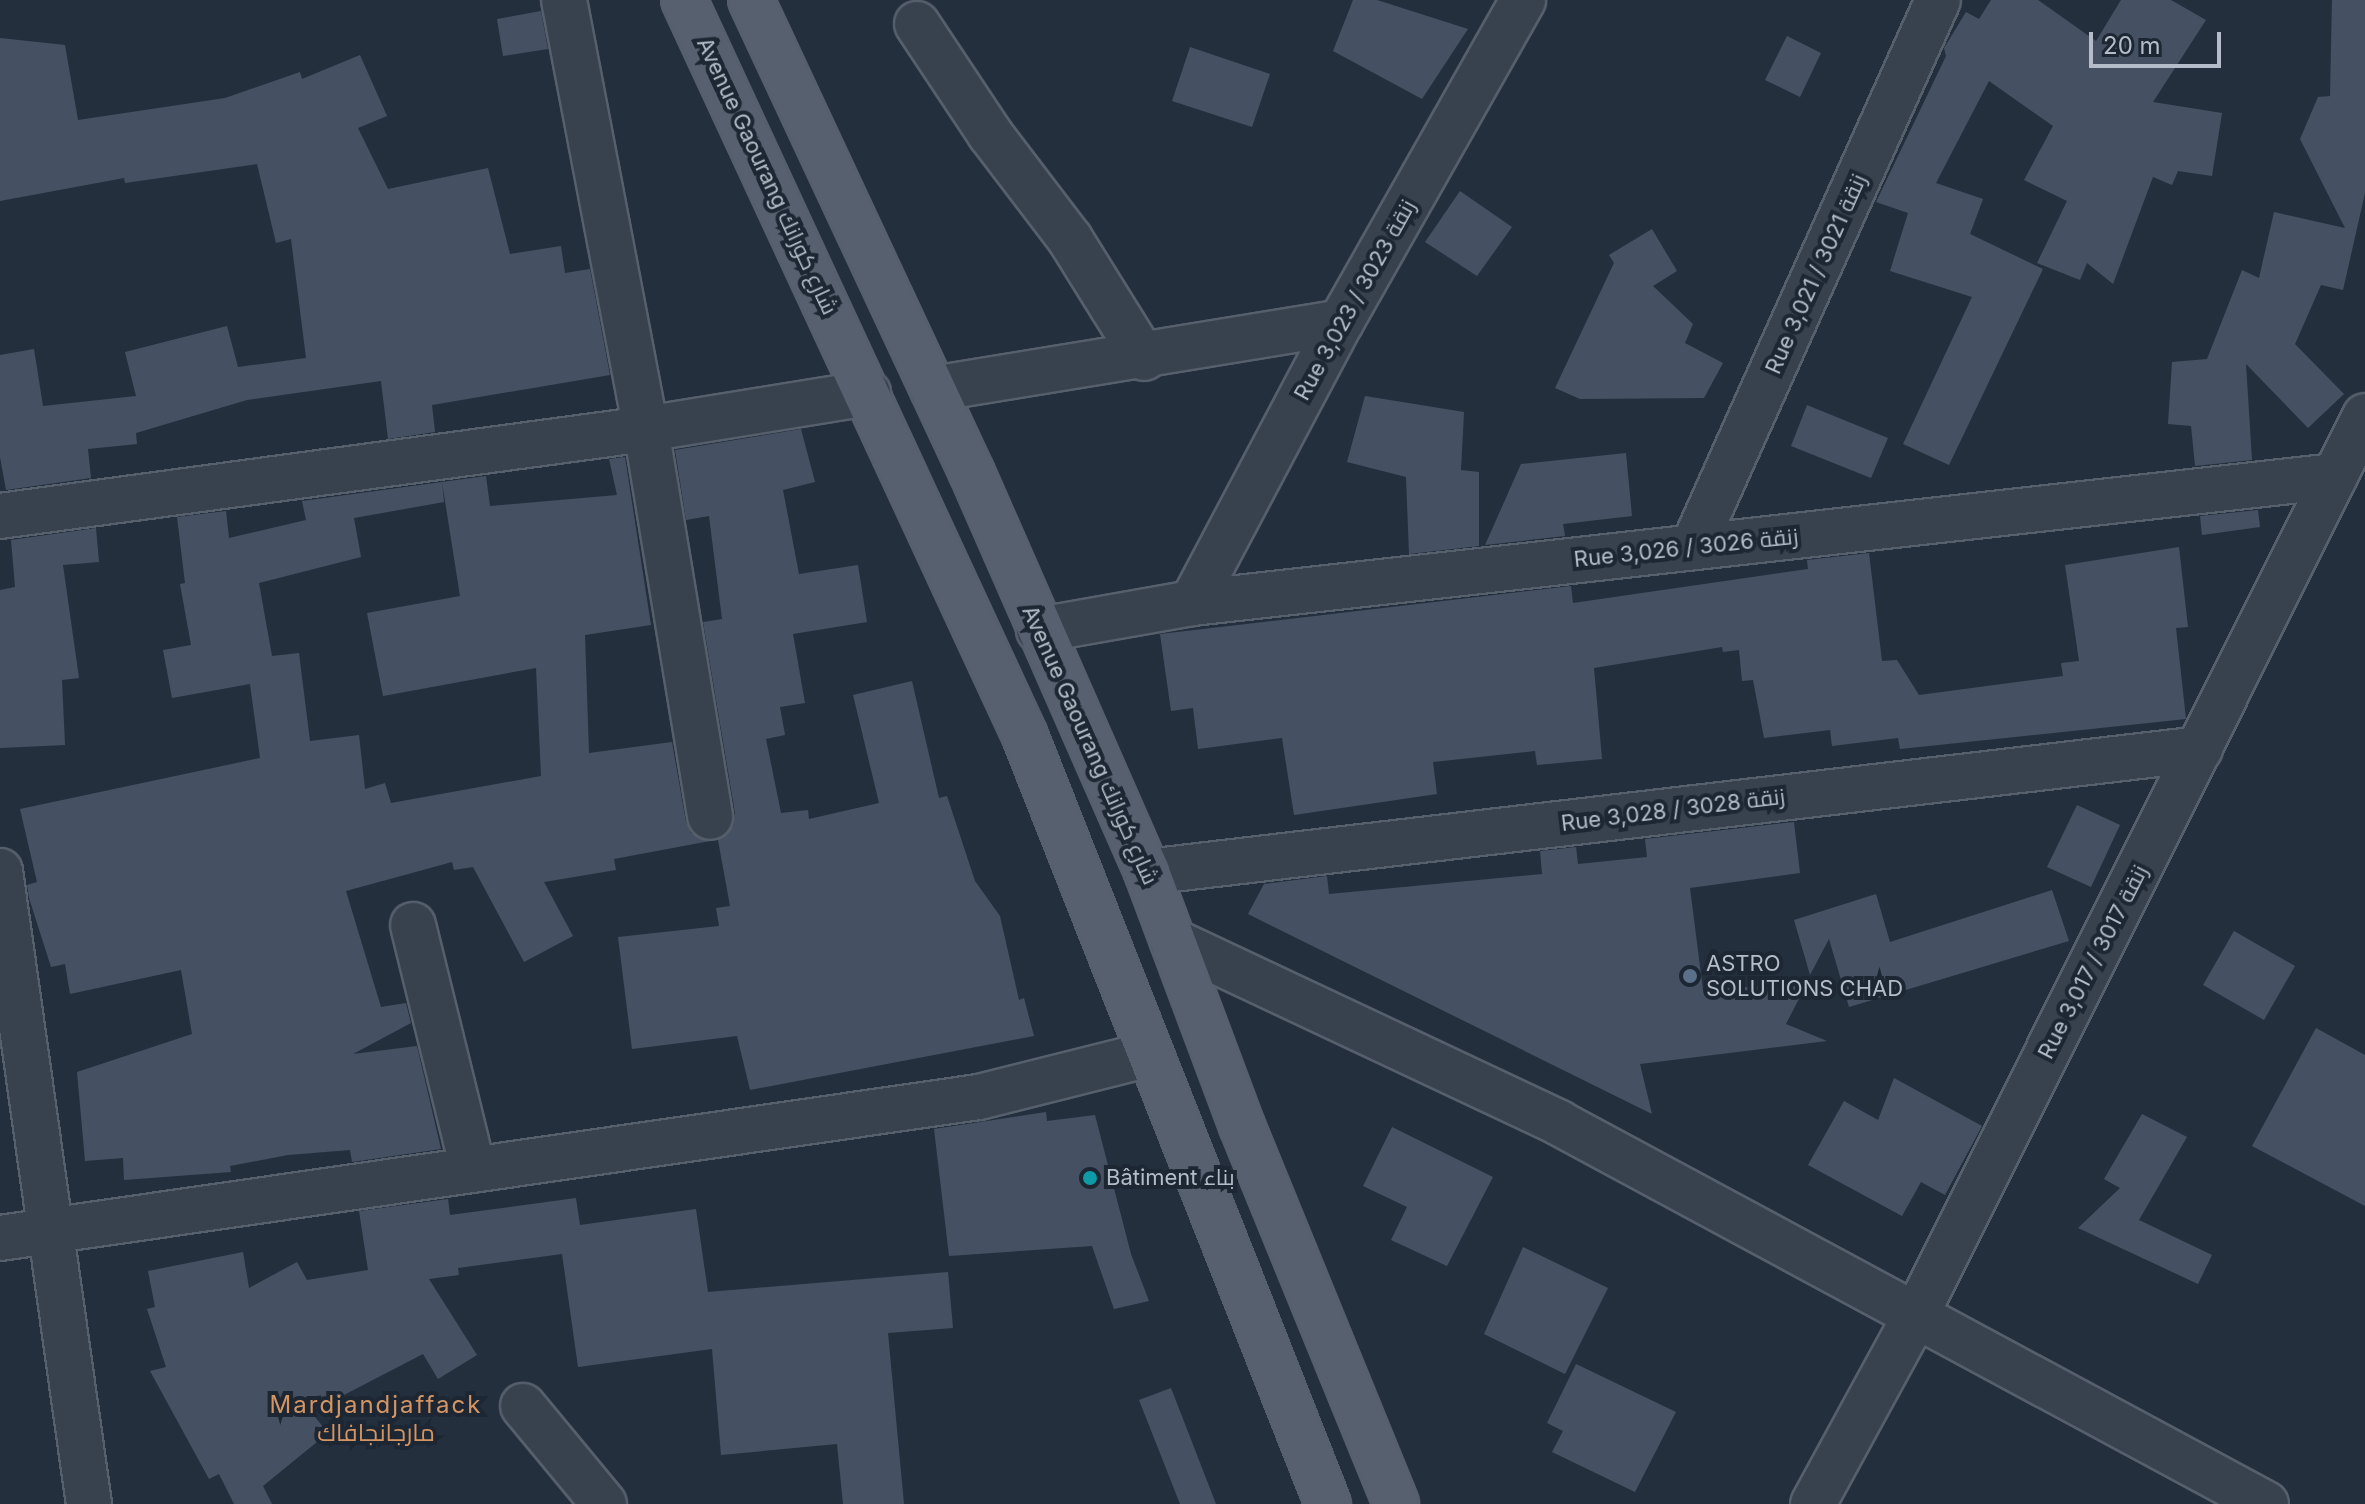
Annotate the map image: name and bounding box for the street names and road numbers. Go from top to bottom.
street label: Avenue Gaourang شارع كورانك [691,33,843,319]
street label: Rue 3,021 / زنقة 3021 [1760,170,1872,378]
street label: Rue 3,023 / زنقة 3023 [1289,195,1421,405]
street label: Rue 3,026 / زنقة 3026 [1573,523,1799,573]
street label: Avenue Gaourang شارع كورانك [1016,601,1164,889]
street label: Rue 3,028 / زنقة 3028 [1560,783,1786,837]
street label: Rue 3,017 / زنقة 3017 [2033,861,2153,1063]

